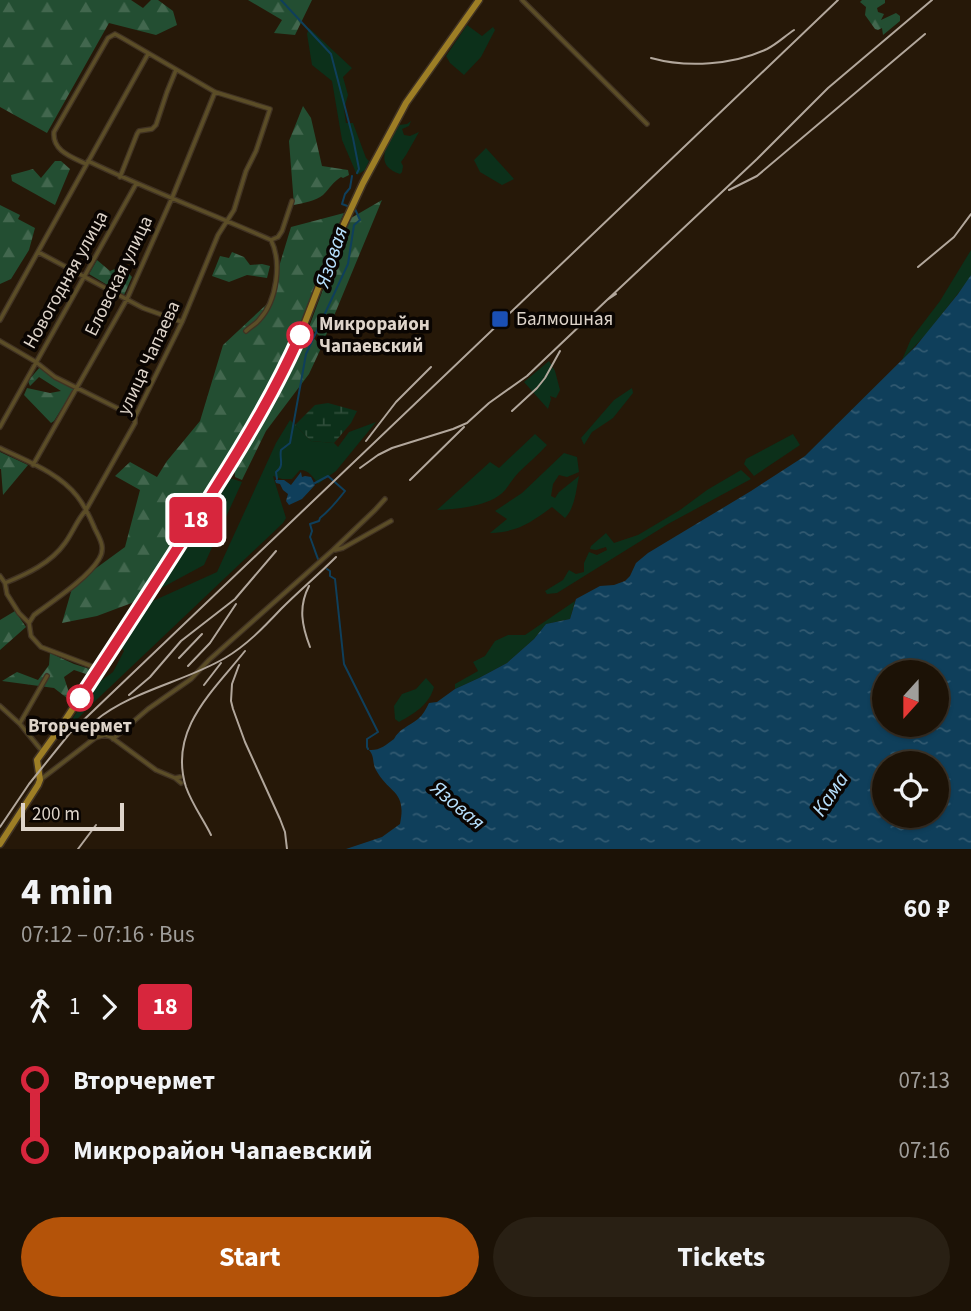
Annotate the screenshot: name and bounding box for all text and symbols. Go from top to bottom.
street label: Новогодняя улица [17,206,115,354]
street label: Еловская улица [78,211,160,341]
water label: Язовая [307,223,355,292]
street label: улица Чапаева [111,296,187,420]
place label: Балмошная [516,306,613,333]
marker: Балмошная [490,309,510,329]
place label: Микрорайон Чапаевский [319,311,430,360]
marker: Микрорайон Чапаевский [287,322,313,348]
line badge: 18 [164,497,228,543]
text: 18 [183,502,209,537]
north arrow [872,660,948,737]
map controls [872,660,949,828]
marker: Вторчермет [67,685,93,711]
place label: Вторчермет [28,713,132,740]
button: locate [872,751,949,828]
water label: Кама [804,766,856,822]
water label: Язовая [424,773,492,837]
scale bar [21,800,124,832]
text: 200 m [32,801,80,828]
text: 4 min [21,865,113,919]
text: 60 ₽ [904,890,950,927]
text: 07:12 – 07:16 · Bus [21,918,195,951]
icon: walk [21,988,59,1026]
icon: forward [90,988,128,1026]
text: 18 [152,989,178,1024]
text: 1 [69,990,80,1023]
text: Вторчермет [73,1062,215,1099]
text: 07:13 [899,1064,950,1097]
text: Микрорайон Чапаевский [73,1132,372,1169]
text: 07:16 [899,1134,950,1167]
button: Start [21,1217,479,1297]
button: Tickets [493,1217,950,1297]

